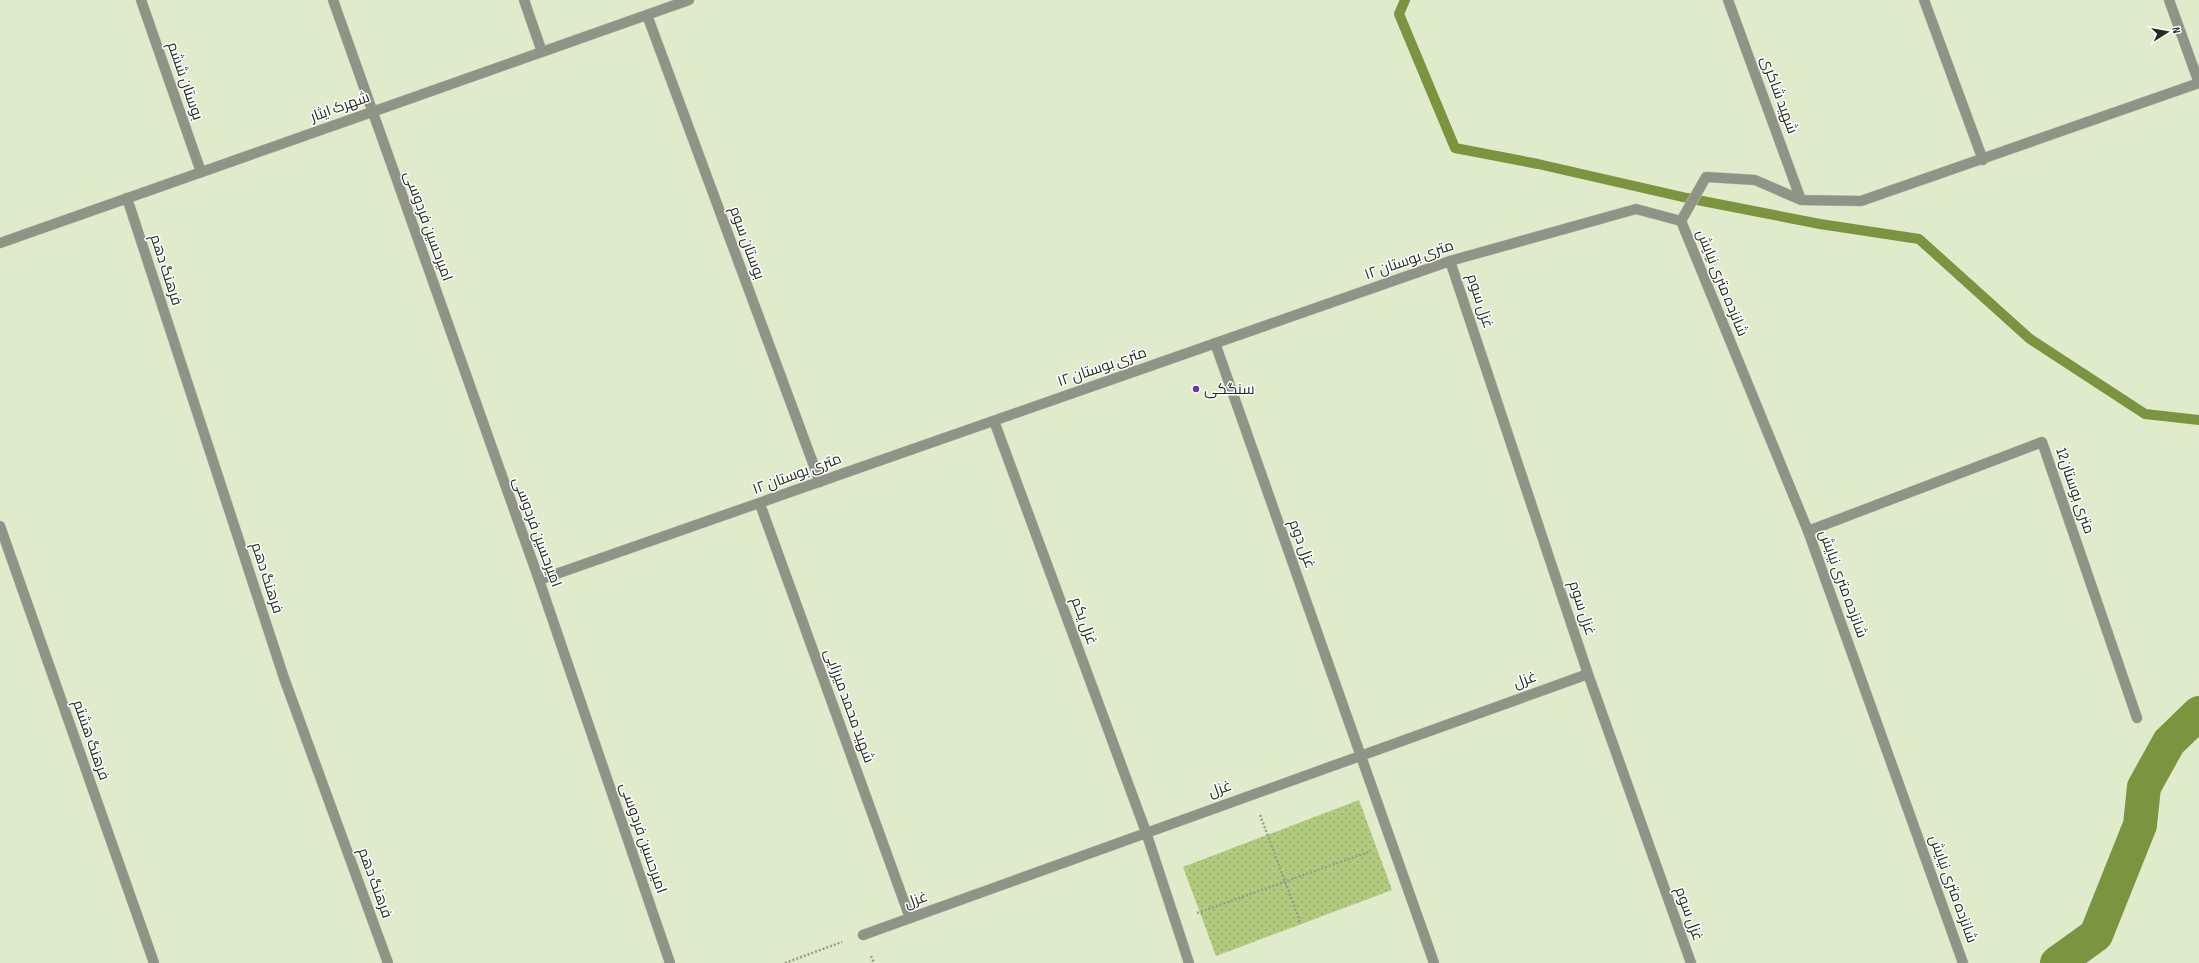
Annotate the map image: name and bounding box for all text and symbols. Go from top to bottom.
north arrow [2147,12,2187,52]
text: N [2169,26,2183,34]
street label: بوستان ششم [163,39,207,123]
street label: شهید شاکری [1756,54,1802,136]
street label: شهرک ایثار [307,88,372,127]
street label: امیرحسین فردوسی [399,168,457,284]
street label: بوستان سوم [725,204,769,282]
street label: شانزده متری نیایش [1692,227,1752,339]
street label: فرهنگ دهم [146,232,186,308]
street label: ۱۲ متری بوستان [1362,236,1456,284]
street label: غزل سوم [1462,271,1498,331]
street label: ۱۲ متری بوستان [1055,343,1149,391]
place label: سنگکی [1204,380,1255,399]
marker: سنگکی [1191,384,1201,394]
street label: 12متری بوستان [2051,445,2099,537]
street label: ۱۲ متری بوستان [750,449,844,499]
street label: امیرحسین فردوسی [508,474,566,590]
street label: غزل دوم [1284,517,1320,571]
street label: شانزده متری نیایش [1815,527,1871,641]
street label: فرهنگ دهم [247,540,287,616]
street label: غزل سوم [1564,578,1600,638]
street label: غزل یکم [1067,594,1101,648]
street label: شهید محمد میرزایی [820,646,878,766]
street label: غزل [1511,667,1539,693]
street label: فرهنگ هشتم [68,697,114,783]
street label: غزل [1206,776,1234,802]
street label: امیرحسین فردوسی [615,780,671,896]
street label: شانزده متری نیایش [1925,832,1981,946]
street label: فرهنگ دهم [353,845,397,921]
street label: غزل سوم [1670,884,1708,944]
street label: غزل [902,887,930,913]

